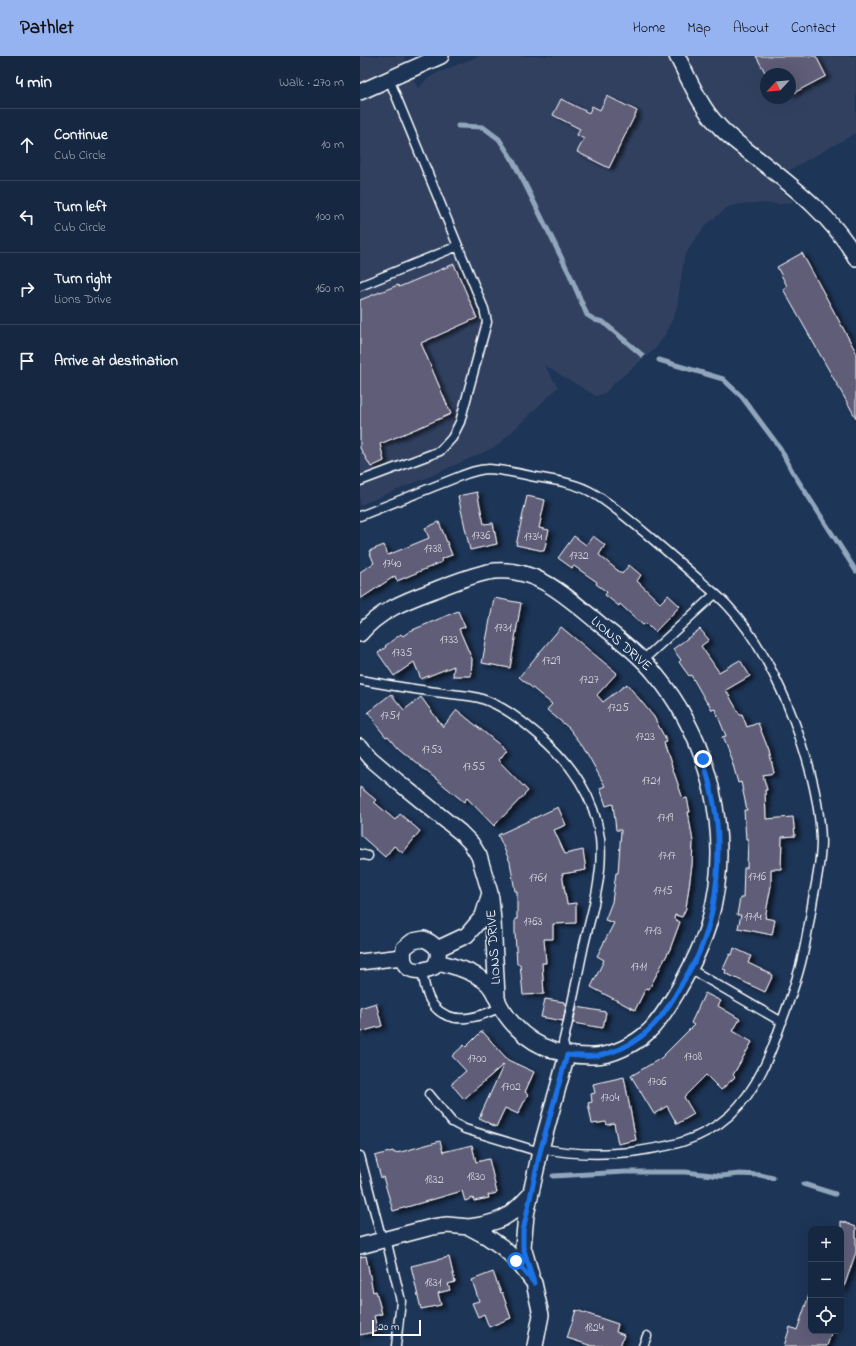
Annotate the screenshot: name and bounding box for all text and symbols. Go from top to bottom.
text: Pathlet [20,15,74,42]
text: Home [633,18,665,39]
text: Map [687,18,711,39]
text: About [733,18,769,39]
text: Contact [791,18,836,39]
north arrow [760,68,796,104]
text: 4 min [16,70,52,95]
text: Walk · 270 m [279,73,344,92]
text: Continue [54,124,108,146]
icon: ahead [16,134,38,156]
text: 10 m [321,135,344,154]
text: Cub Circle [54,146,106,165]
text: Turn left [54,196,107,218]
icon: left [16,206,38,228]
text: 100 m [315,207,344,226]
text: Cub Circle [54,218,106,237]
text: Turn right [54,268,112,290]
icon: right [16,278,38,300]
text: 160 m [315,279,344,298]
text: Lions Drive [54,290,111,309]
icon: arrive [16,350,38,372]
text: Arrive at destination [54,350,178,372]
house number: 1736 [472,527,491,545]
house number: 1734 [524,528,542,546]
house number: 1738 [424,540,443,558]
house number: 1732 [569,547,589,565]
house number: 1740 [383,555,401,573]
street label: LIONS DRIVE [586,611,656,677]
house number: 1731 [494,619,512,637]
house number: 1733 [440,631,458,649]
house number: 1735 [392,644,412,662]
house number: 1729 [542,652,561,670]
house number: 1727 [579,671,599,689]
house number: 1725 [607,699,629,717]
house number: 1751 [380,707,400,725]
house number: 1723 [635,728,655,746]
house number: 1753 [422,741,442,759]
route end [694,750,712,768]
house number: 1755 [463,758,485,776]
house number: 1721 [642,772,660,790]
house number: 1719 [657,809,673,827]
house number: 1717 [658,847,676,865]
house number: 1716 [748,868,767,886]
house number: 1761 [529,869,547,887]
house number: 1715 [653,882,673,900]
house number: 1714 [744,908,762,926]
street label: LIONS DRIVE [481,909,507,985]
house number: 1763 [524,913,543,931]
house number: 1713 [644,922,662,940]
house number: 1711 [631,958,647,976]
house number: 1708 [684,1048,703,1066]
house number: 1700 [467,1050,487,1068]
house number: 1706 [647,1073,667,1091]
house number: 1702 [501,1078,521,1096]
house number: 1704 [601,1089,619,1107]
house number: 1830 [467,1168,485,1186]
house number: 1832 [424,1171,444,1189]
map controls [808,1226,844,1334]
button: + [808,1226,844,1262]
route start [507,1252,525,1270]
button: − [808,1262,844,1298]
house number: 1831 [424,1274,442,1292]
button: locate [808,1298,844,1334]
scale bar [372,1318,421,1337]
text: 20 m [378,1319,400,1335]
house number: 1824 [584,1319,604,1337]

